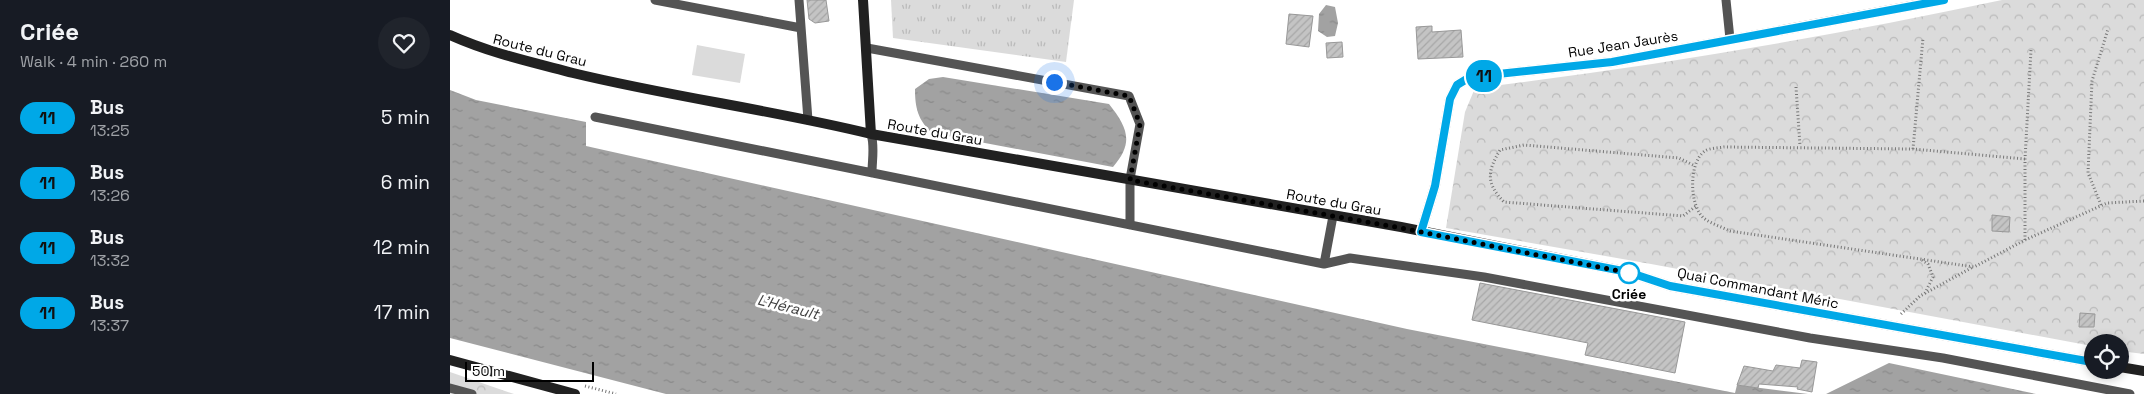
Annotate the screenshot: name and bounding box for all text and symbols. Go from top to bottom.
text: Criée [20,16,79,47]
button: heart [378,17,430,69]
street label: Rue Jean Jaurès [1567,26,1679,62]
street label: Route du Grau [491,30,589,70]
text: Walk · 4 min · 260 m [20,51,167,72]
line badge: 11 [1462,60,1506,92]
text: 11 [1476,64,1492,87]
your location [1042,70,1067,95]
text: Bus [90,95,124,120]
text: 5 min [381,105,430,130]
text: 11 [39,106,56,129]
street label: Route du Grau [886,115,984,149]
text: 13:25 [90,120,130,141]
text: Bus [90,160,124,185]
text: 6 min [381,170,430,195]
text: 11 [39,171,56,194]
text: 13:26 [90,185,130,206]
street label: Route du Grau [1285,185,1383,219]
text: Bus [90,225,124,250]
text: 12 min [373,235,430,260]
text: 11 [39,236,56,259]
text: 13:32 [90,250,130,271]
marker: Criée [1618,262,1640,284]
street label: Quai Commandant Méric [1676,263,1840,313]
place label: Criée [1612,285,1646,303]
text: Bus [90,290,124,315]
water label: L'Hérault [755,290,823,324]
text: 17 min [374,300,430,325]
text: 11 [39,301,56,324]
text: 13:37 [90,315,129,336]
map controls [2084,334,2129,379]
button: locate [2084,334,2129,379]
scale bar [465,359,594,382]
text: 50 m [472,362,505,380]

